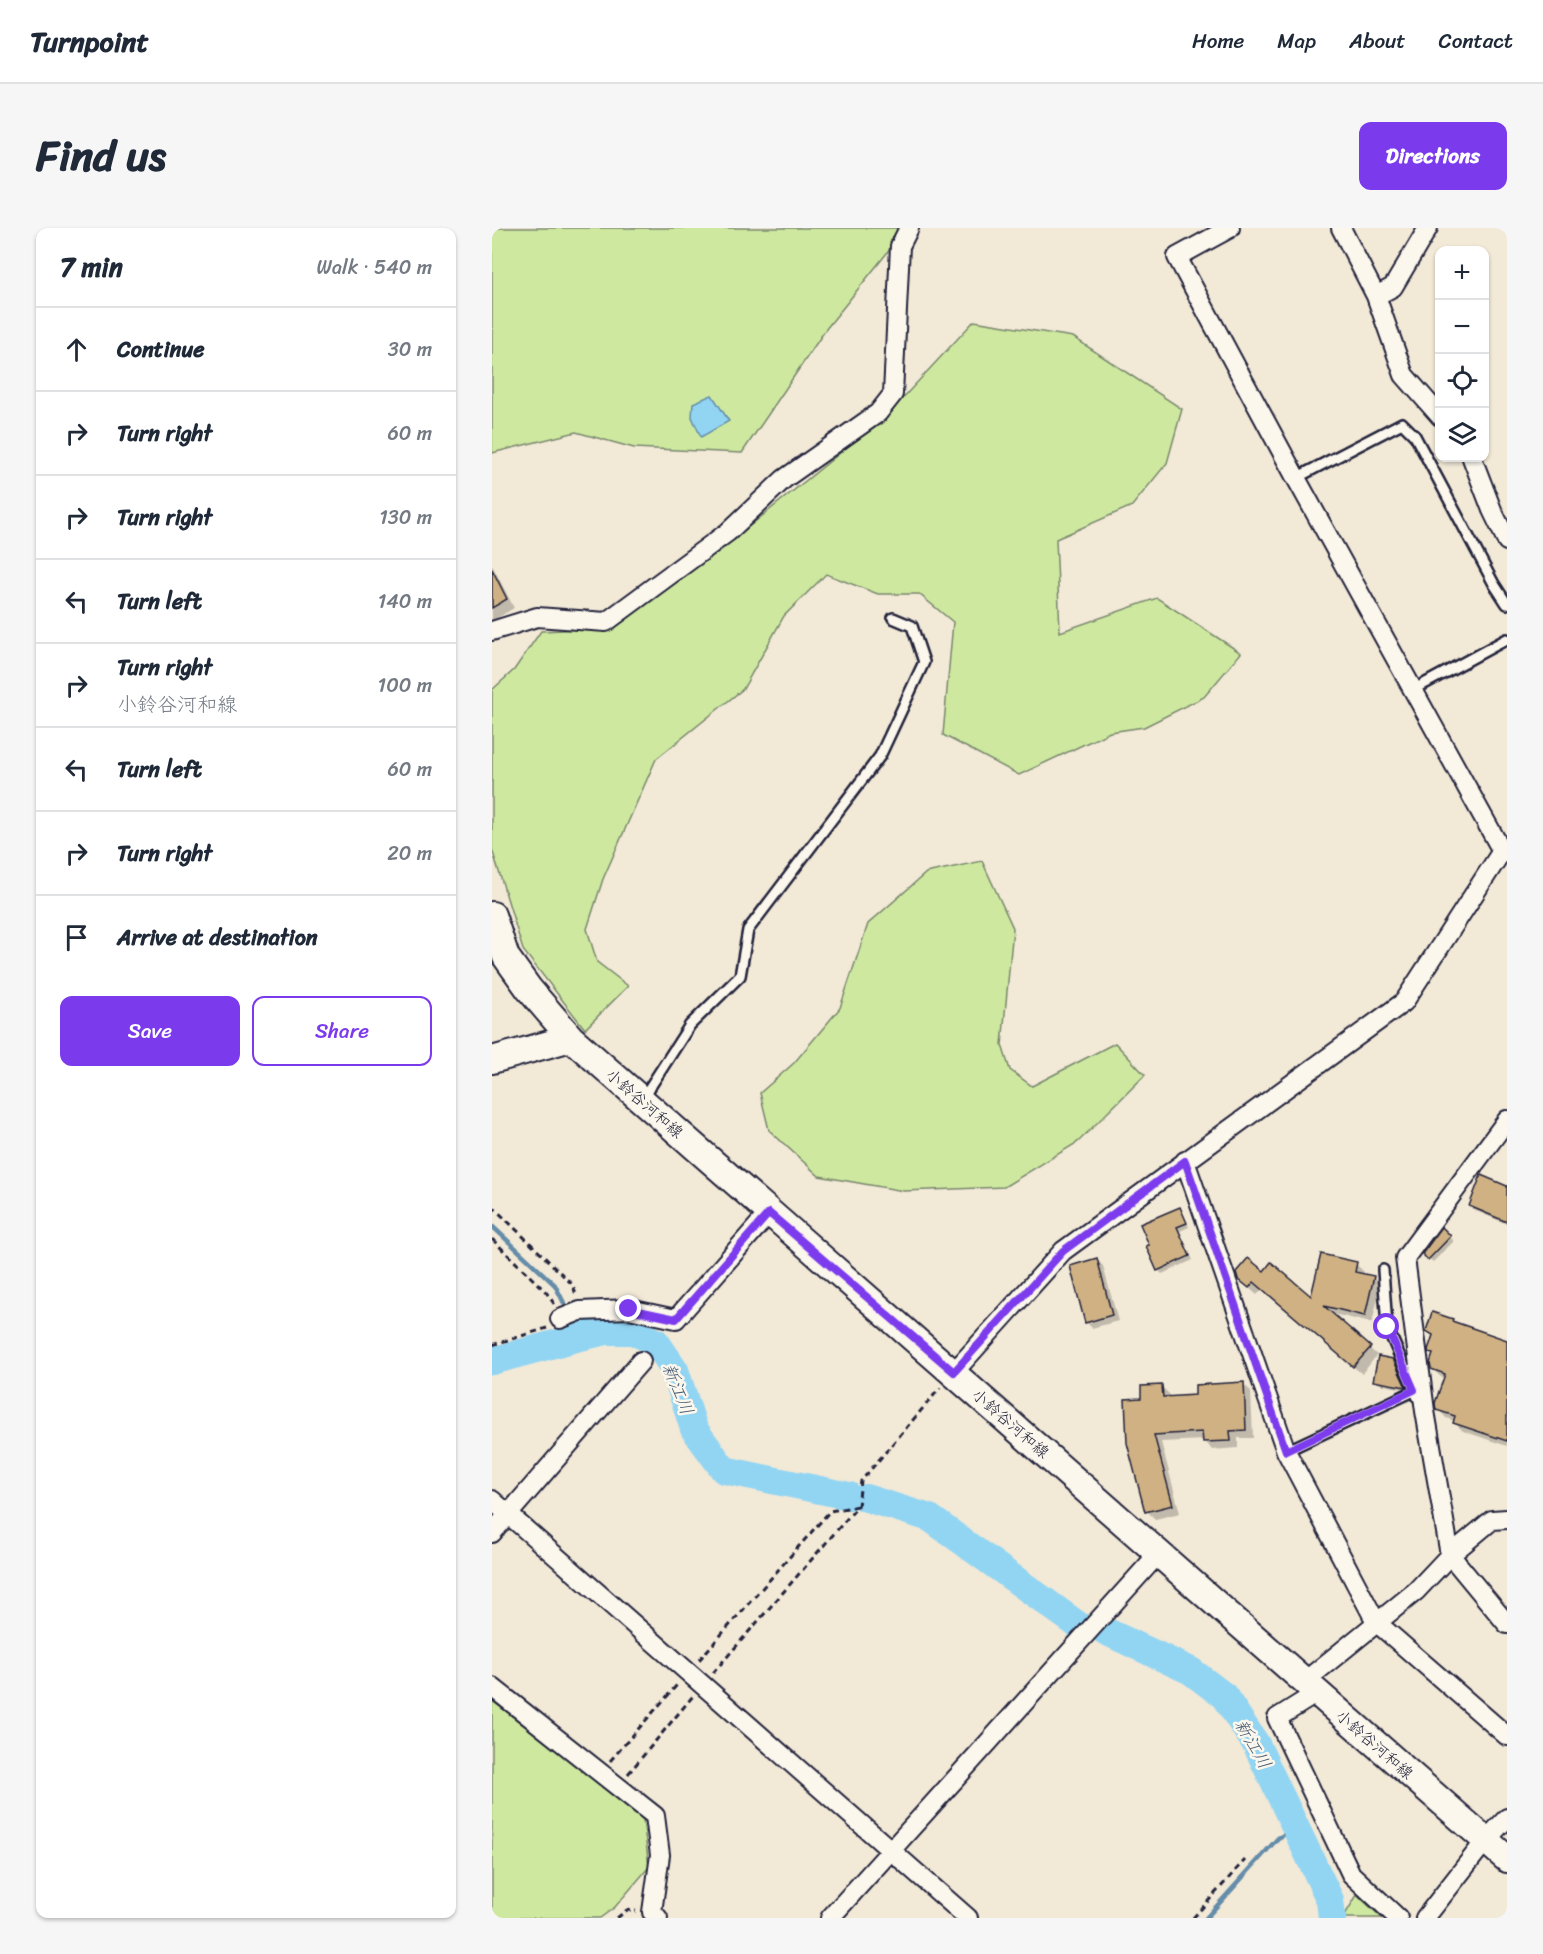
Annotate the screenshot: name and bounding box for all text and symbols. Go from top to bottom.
text: Turnpoint [30,17,149,66]
text: Home [1192,22,1244,60]
text: Map [1277,22,1316,60]
text: About [1349,22,1406,60]
text: Contact [1439,22,1513,60]
text: Find us [36,119,166,193]
button: Directions [1359,122,1507,190]
text: 7 min [60,244,123,290]
map controls [1435,246,1489,462]
button: + [1435,246,1489,300]
text: Walk · 540 m [317,250,432,285]
button: − [1435,300,1489,354]
text: Continue [117,330,205,369]
text: 30 m [388,332,432,367]
icon: ahead [60,333,93,366]
button: locate [1435,354,1489,408]
button: layers [1435,408,1489,462]
text: Turn right [117,414,212,453]
text: 60 m [387,416,432,451]
icon: right [60,417,93,450]
text: Turn right [117,498,212,537]
text: 130 m [379,500,432,535]
icon: right [60,501,93,534]
text: Turn left [117,582,202,621]
text: 140 m [378,584,432,619]
icon: left [60,585,93,618]
text: Turn right [117,648,212,687]
text: 100 m [378,668,432,703]
icon: right [60,669,93,702]
text: 小鈴谷河和線 [117,687,237,722]
text: Turn left [117,750,202,789]
text: 60 m [387,752,432,787]
icon: left [60,753,93,786]
text: Turn right [117,834,212,873]
text: 20 m [387,836,432,871]
icon: right [60,837,93,870]
text: Arrive at destination [117,918,318,957]
icon: arrive [60,921,93,954]
button: Save [60,996,240,1066]
button: Share [252,996,432,1066]
street label: 小鈴谷河和線 [599,1061,690,1146]
route end [615,1295,641,1321]
route start [1373,1313,1399,1339]
water label: 新江川 [653,1358,703,1420]
street label: 小鈴谷河和線 [965,1381,1056,1466]
street label: 小鈴谷河和線 [1329,1702,1420,1787]
water label: 新江川 [1226,1713,1280,1775]

